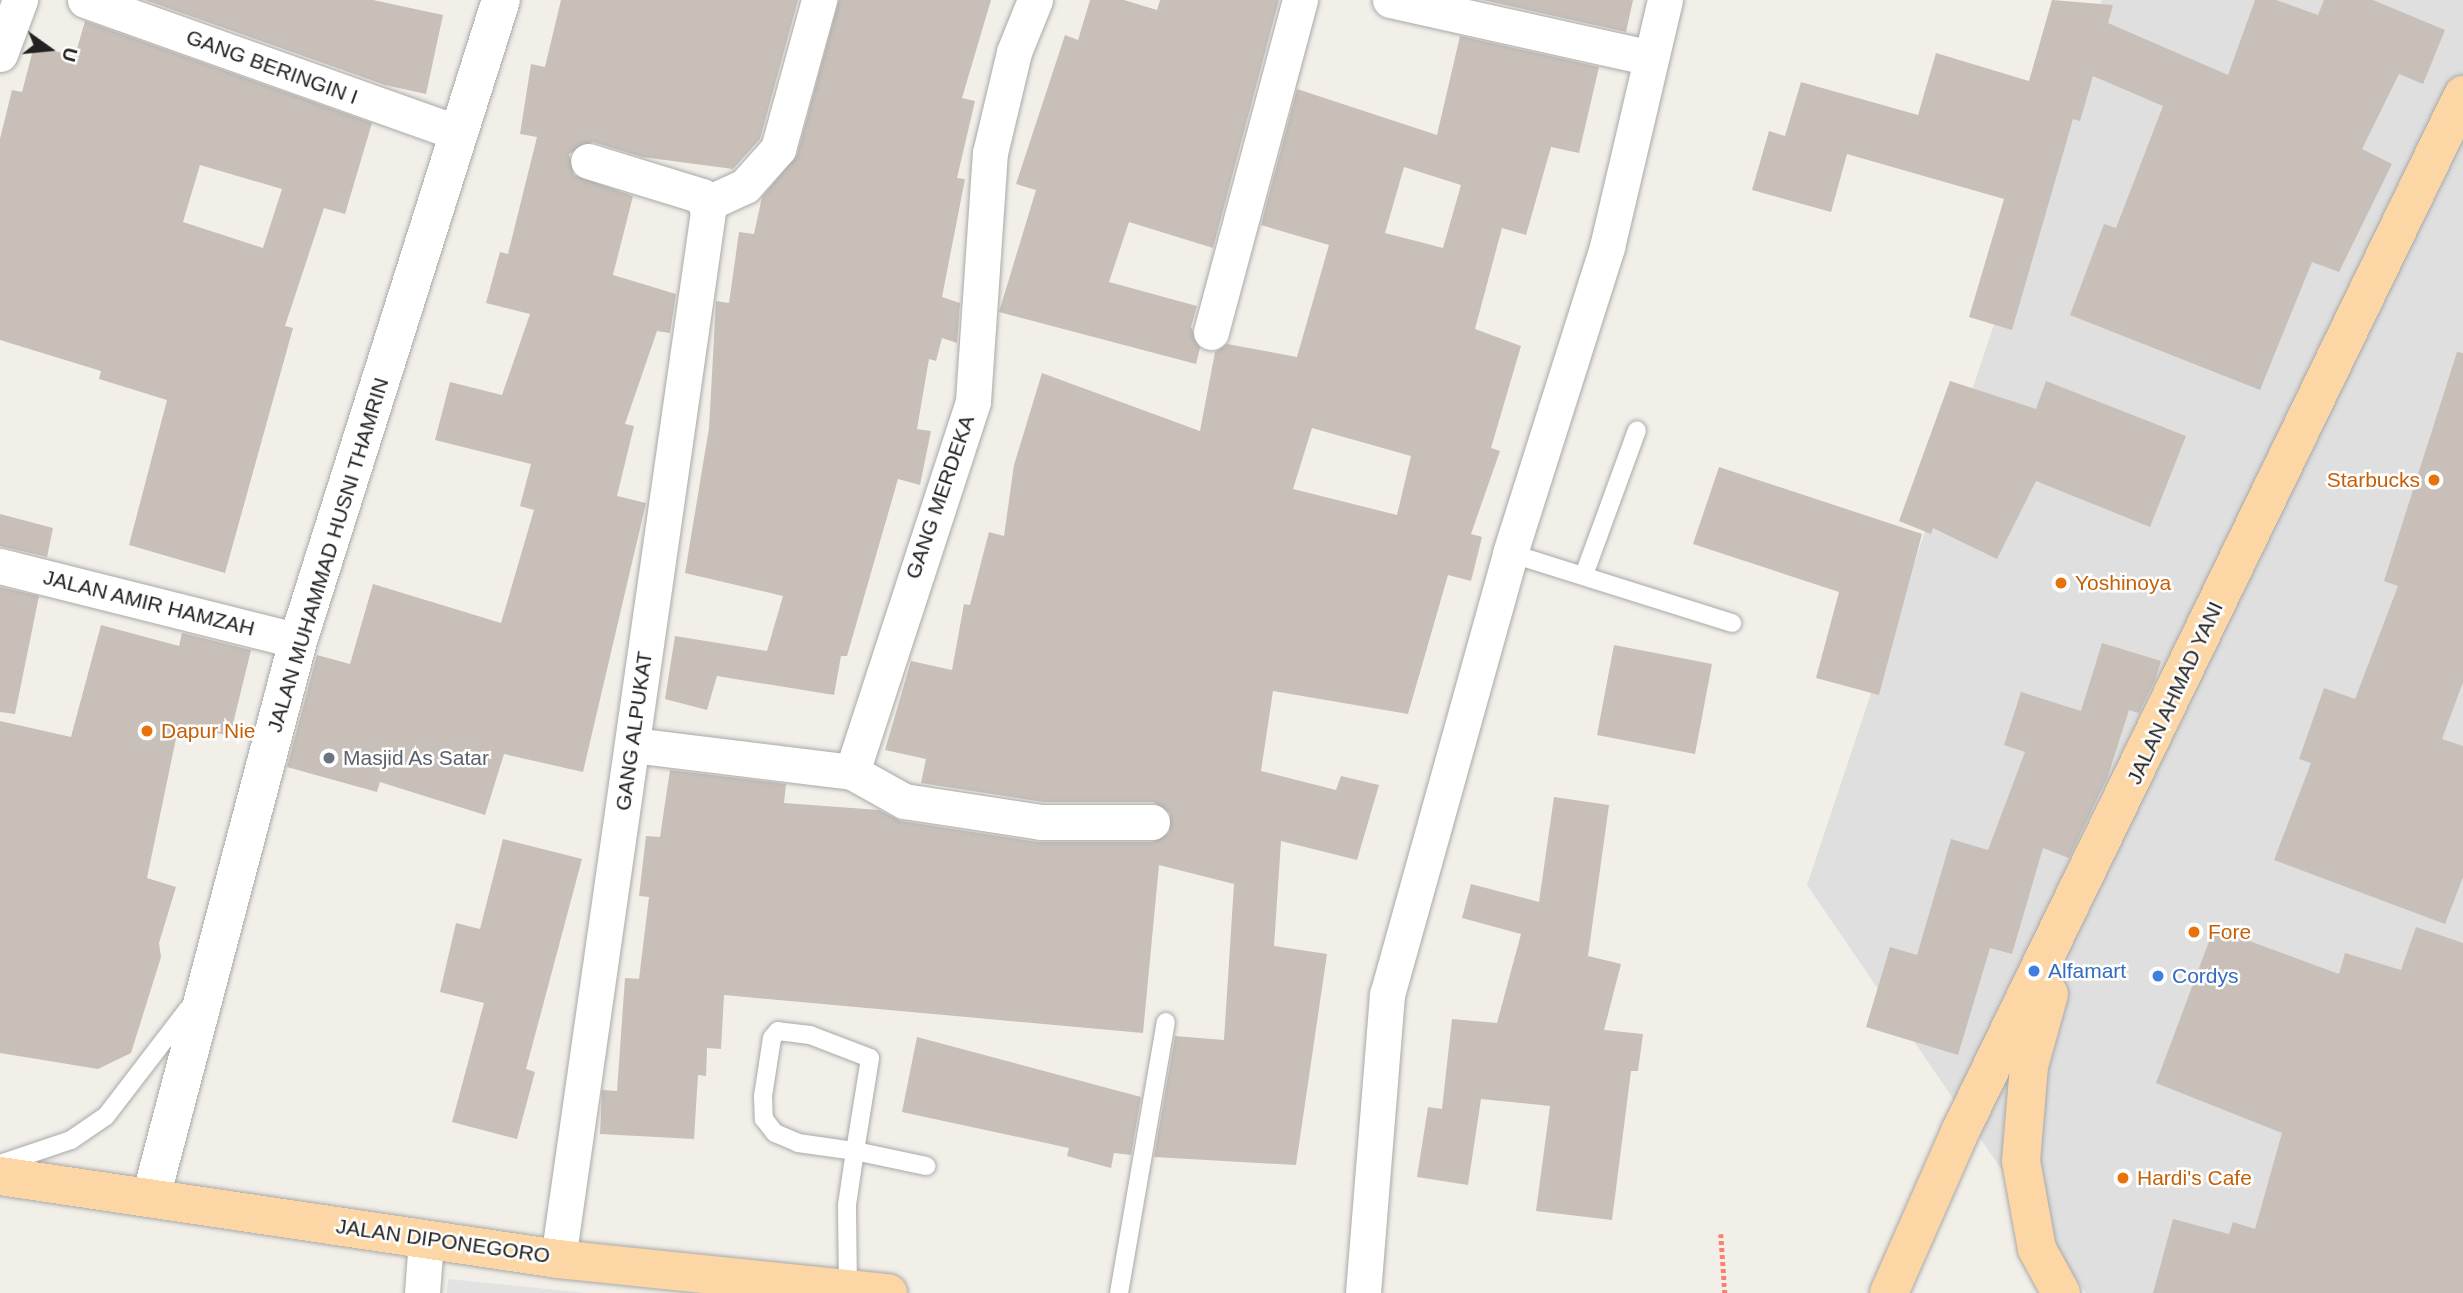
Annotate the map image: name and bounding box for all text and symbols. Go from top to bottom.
north arrow [14,14,84,84]
street label: GANG BERINGIN I [183,24,361,110]
text: U [58,45,82,64]
street label: JALAN MUHAMMAD HUSNI THAMRIN [262,374,394,736]
street label: GANG MERDEKA [900,412,980,582]
place label: Starbucks [2327,467,2420,493]
marker: Starbucks [2426,472,2442,488]
street label: JALAN AMIR HAMZAH [40,564,258,642]
place label: Yoshinoya [2075,570,2171,596]
marker: Yoshinoya [2053,575,2069,591]
street label: JALAN AHMAD YANI [2121,597,2229,789]
street label: GANG ALPUKAT [610,649,658,813]
place label: Dapur Nie [161,718,256,744]
marker: Dapur Nie [139,723,155,739]
place label: Masjid As Satar [343,745,490,771]
marker: Masjid As Satar [321,750,337,766]
place label: Fore [2208,919,2251,945]
marker: Fore [2186,924,2202,940]
place label: Alfamart [2048,958,2126,984]
marker: Alfamart [2026,963,2042,979]
place label: Cordys [2172,963,2239,989]
marker: Cordys [2150,968,2166,984]
place label: Hardi's Cafe [2137,1165,2252,1191]
marker: Hardi's Cafe [2115,1170,2131,1186]
street label: JALAN DIPONEGORO [334,1214,552,1268]

